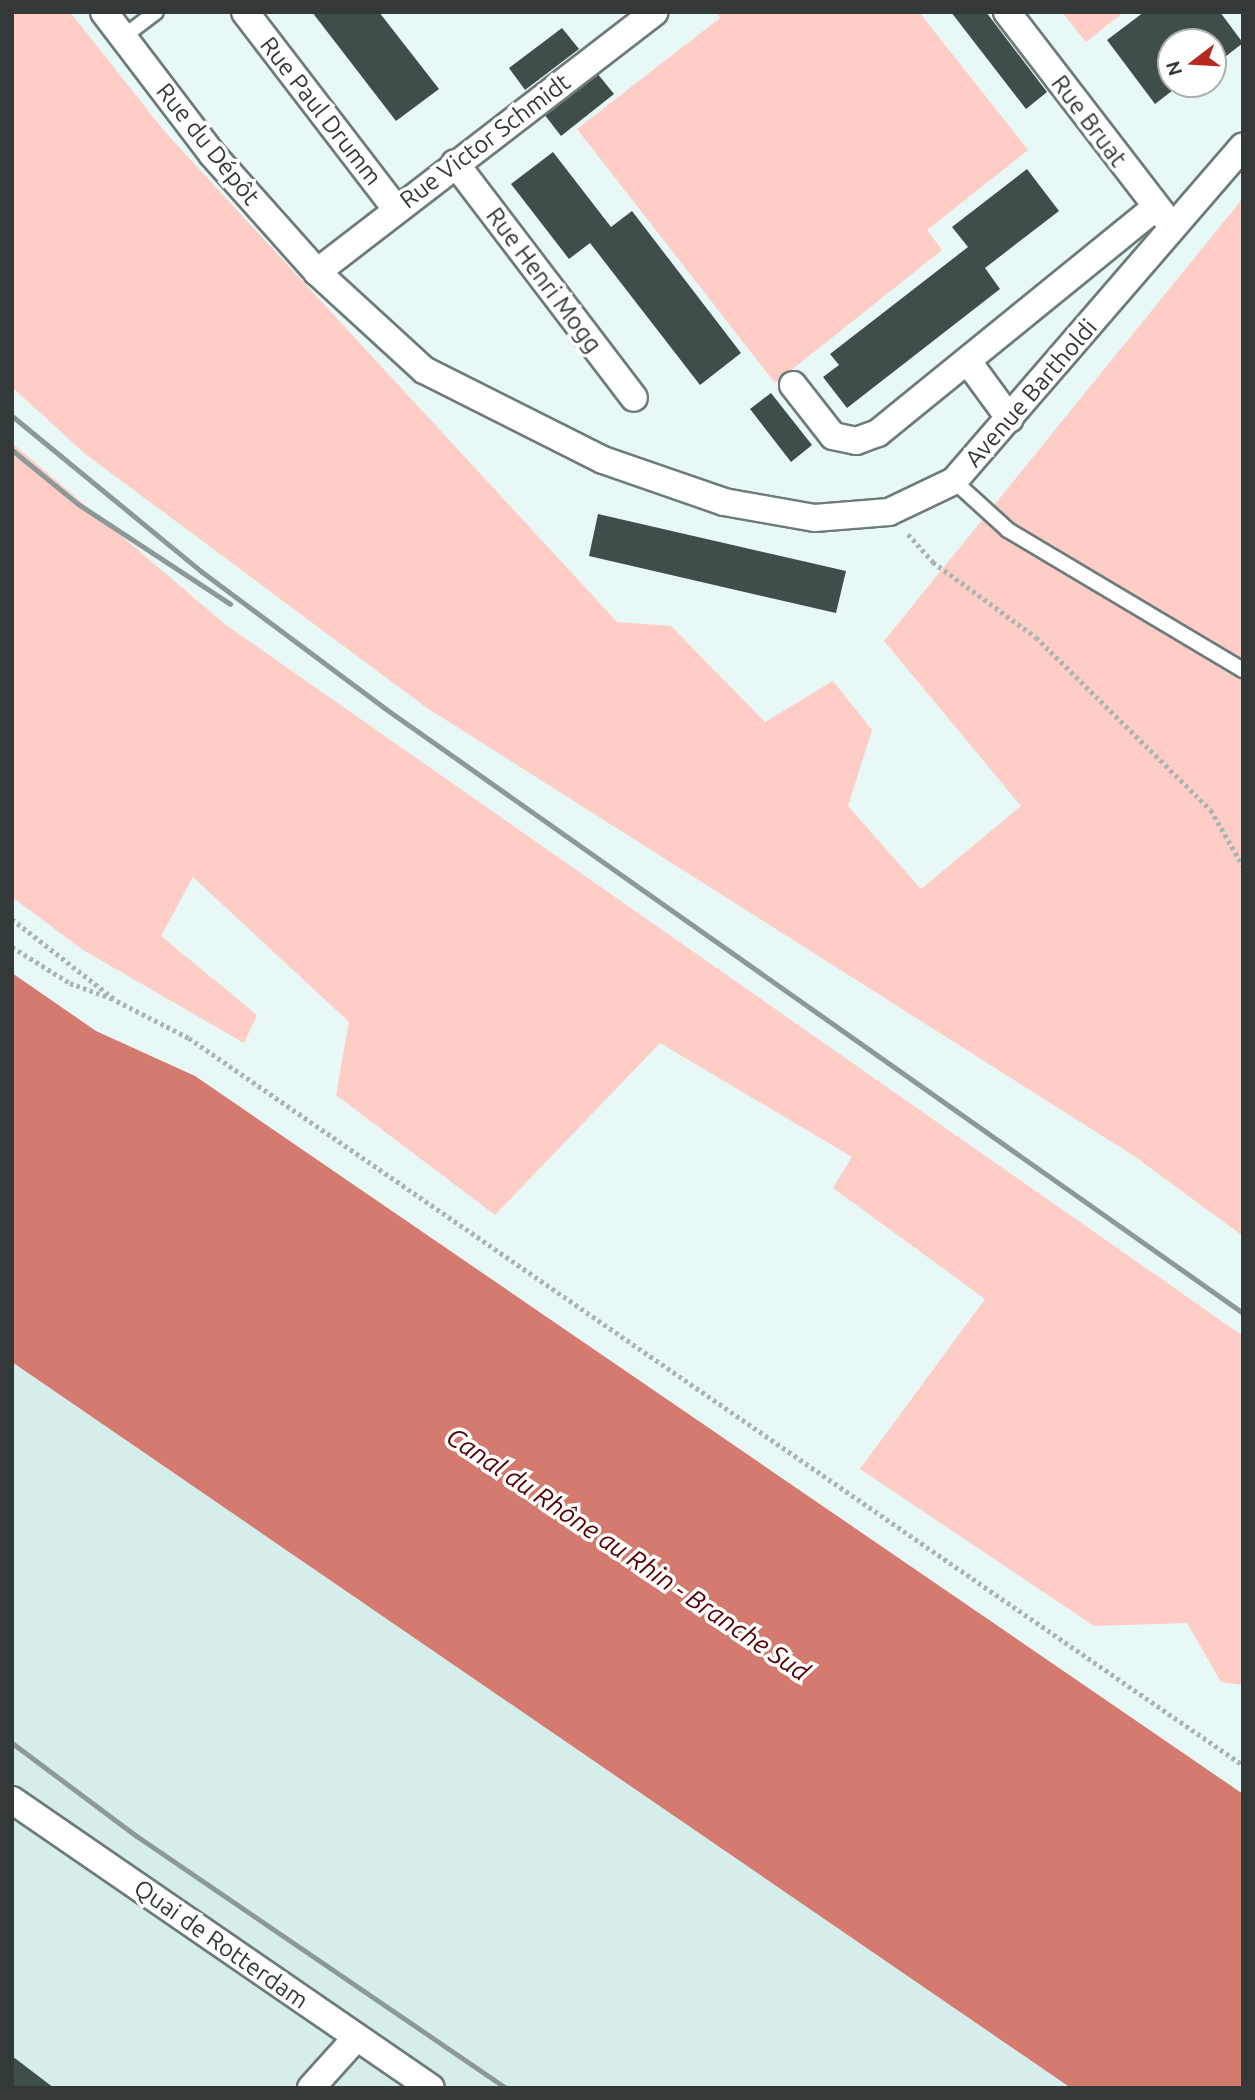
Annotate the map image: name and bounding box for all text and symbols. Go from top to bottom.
north arrow [1157,28,1227,98]
street label: Rue Paul Drumm [254,31,388,191]
text: N [1161,59,1186,79]
street label: Rue Victor Schmidt [394,68,576,214]
street label: Rue Bruat [1045,70,1133,172]
street label: Rue du Dépôt [150,77,266,211]
street label: Rue Henri Mogg [480,202,608,358]
street label: Avenue Bartholdi [959,313,1103,473]
water label: Canal du Rhône au Rhin - Branche Sud [441,1421,815,1687]
street label: Quai de Rotterdam [128,1873,314,2015]

